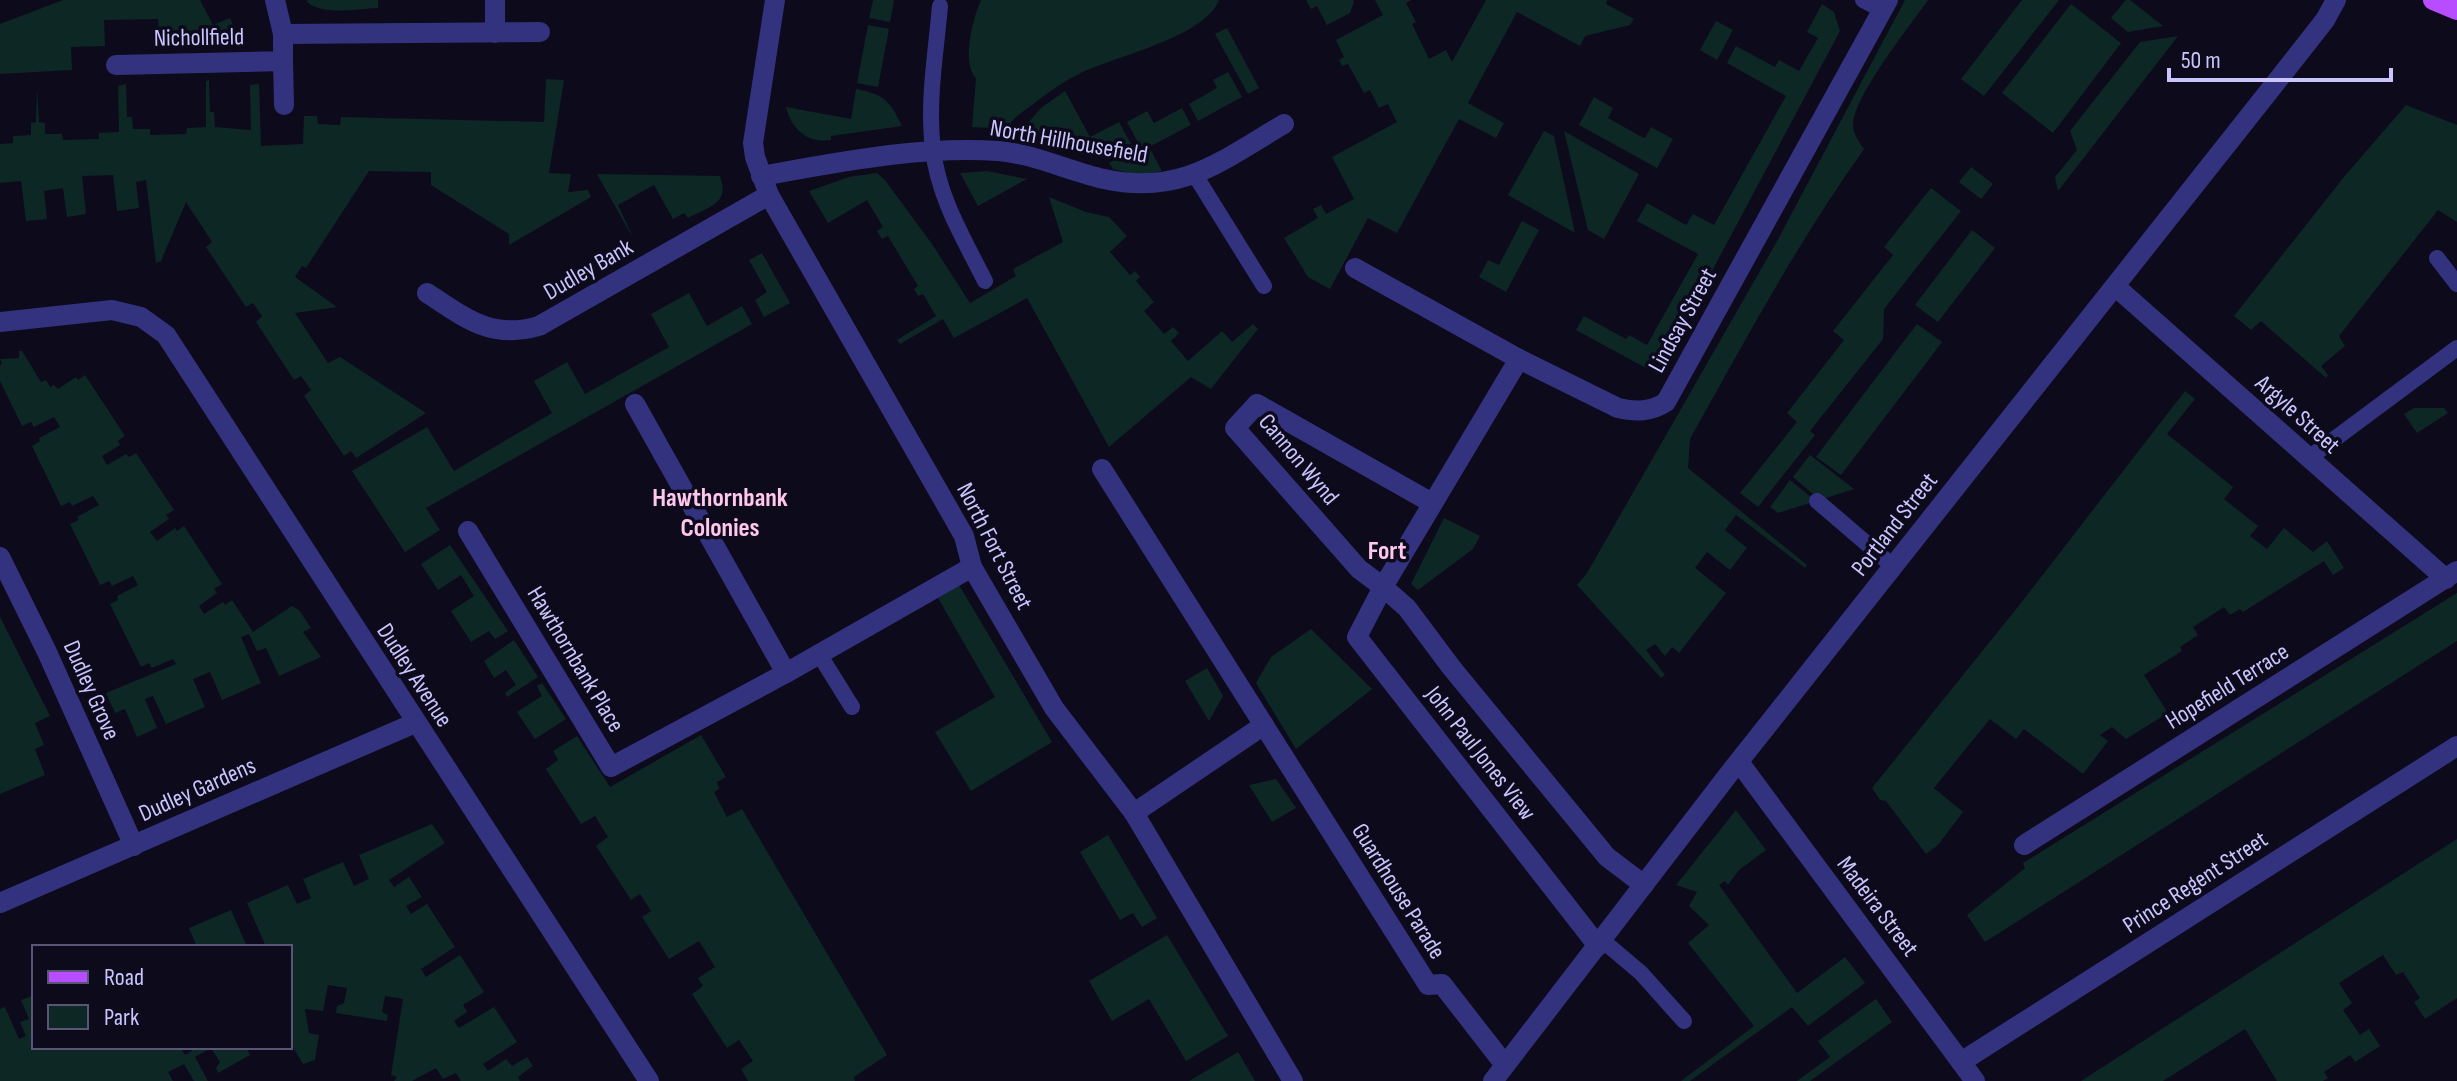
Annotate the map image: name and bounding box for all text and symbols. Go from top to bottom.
street label: Nichollfield [154,22,244,53]
scale bar [2169,32,2391,82]
text: 50 m [2181,46,2221,75]
street label: North Hillhousefield [988,113,1150,170]
street label: Dudley Bank [538,232,638,307]
street label: Lindsay Street [1642,263,1723,378]
street label: Argyle Street [2249,368,2346,460]
street label: Cannon Wynd [1252,408,1345,511]
street label: Portland Street [1845,467,1944,582]
street label: North Fort Street [950,478,1039,614]
district label: Hawthornbank Colonies [652,483,788,544]
district label: Fort [1368,536,1407,567]
street label: Hawthornbank Place [521,581,630,737]
street label: Dudley Avenue [370,618,459,732]
street label: Dudley Grove [57,636,126,744]
street label: Hopefield Terrace [2160,637,2294,736]
street label: John Paul Jones View [1419,680,1542,826]
street label: Dudley Gardens [134,751,260,828]
street label: Guardhouse Parade [1345,818,1452,965]
street label: Prince Regent Street [2118,825,2273,940]
street label: Madeira Street [1831,851,1925,962]
legend [32,945,292,1049]
text: Road [104,963,144,992]
text: Park [104,1003,139,1032]

